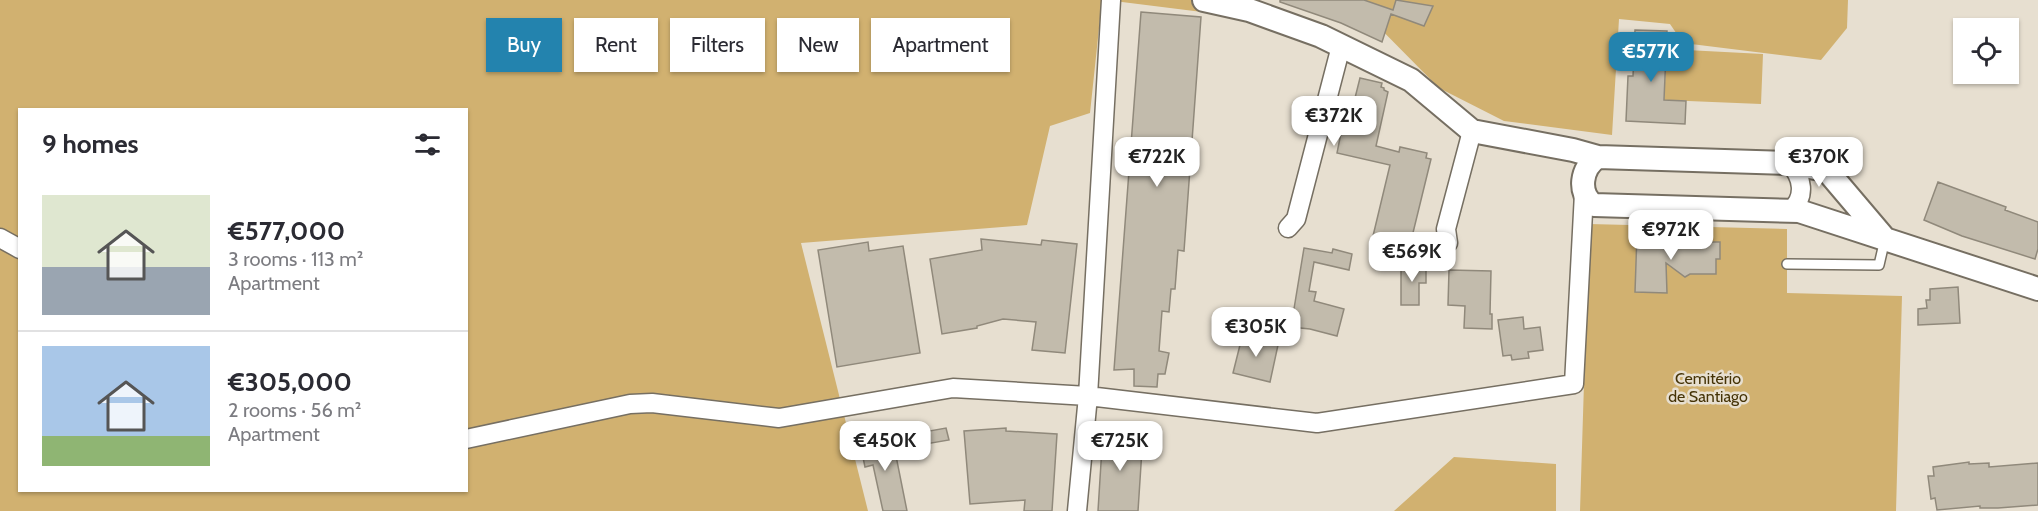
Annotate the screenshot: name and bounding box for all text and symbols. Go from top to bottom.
chip: Buy [486,18,562,72]
chip: Rent [574,18,658,72]
chip: Filters [670,18,765,72]
chip: New [777,18,859,72]
chip: Apartment [871,18,1010,72]
map controls [1953,18,2019,84]
button: locate [1953,18,2019,84]
pin: €577K [1609,32,1693,83]
text: €577K [1623,39,1679,63]
pin: €372K [1292,96,1376,147]
text: €372K [1306,103,1362,127]
text: 9 homes [42,128,139,160]
icon: filters [411,128,444,161]
pin: €722K [1115,137,1199,188]
pin: €370K [1777,137,1861,188]
text: €722K [1129,144,1185,168]
text: €370K [1789,144,1849,168]
pin: €972K [1629,210,1713,261]
text: €577,000 [228,215,345,247]
text: €972K [1642,217,1700,241]
icon: home [90,219,162,291]
pin: €569K [1370,232,1454,283]
text: €569K [1383,239,1441,263]
text: 3 rooms · 113 m² [228,247,364,271]
text: Apartment [228,271,320,295]
pin: €305K [1214,307,1298,358]
text: €305K [1226,314,1287,338]
text: €305,000 [228,366,352,398]
park label: Cemitério de Santiago [1668,369,1748,406]
icon: home [90,370,162,442]
text: 2 rooms · 56 m² [228,398,361,422]
pin: €450K [843,421,927,472]
pin: €725K [1078,421,1162,472]
text: Apartment [228,422,320,446]
text: €450K [854,428,916,452]
text: €725K [1092,428,1148,452]

